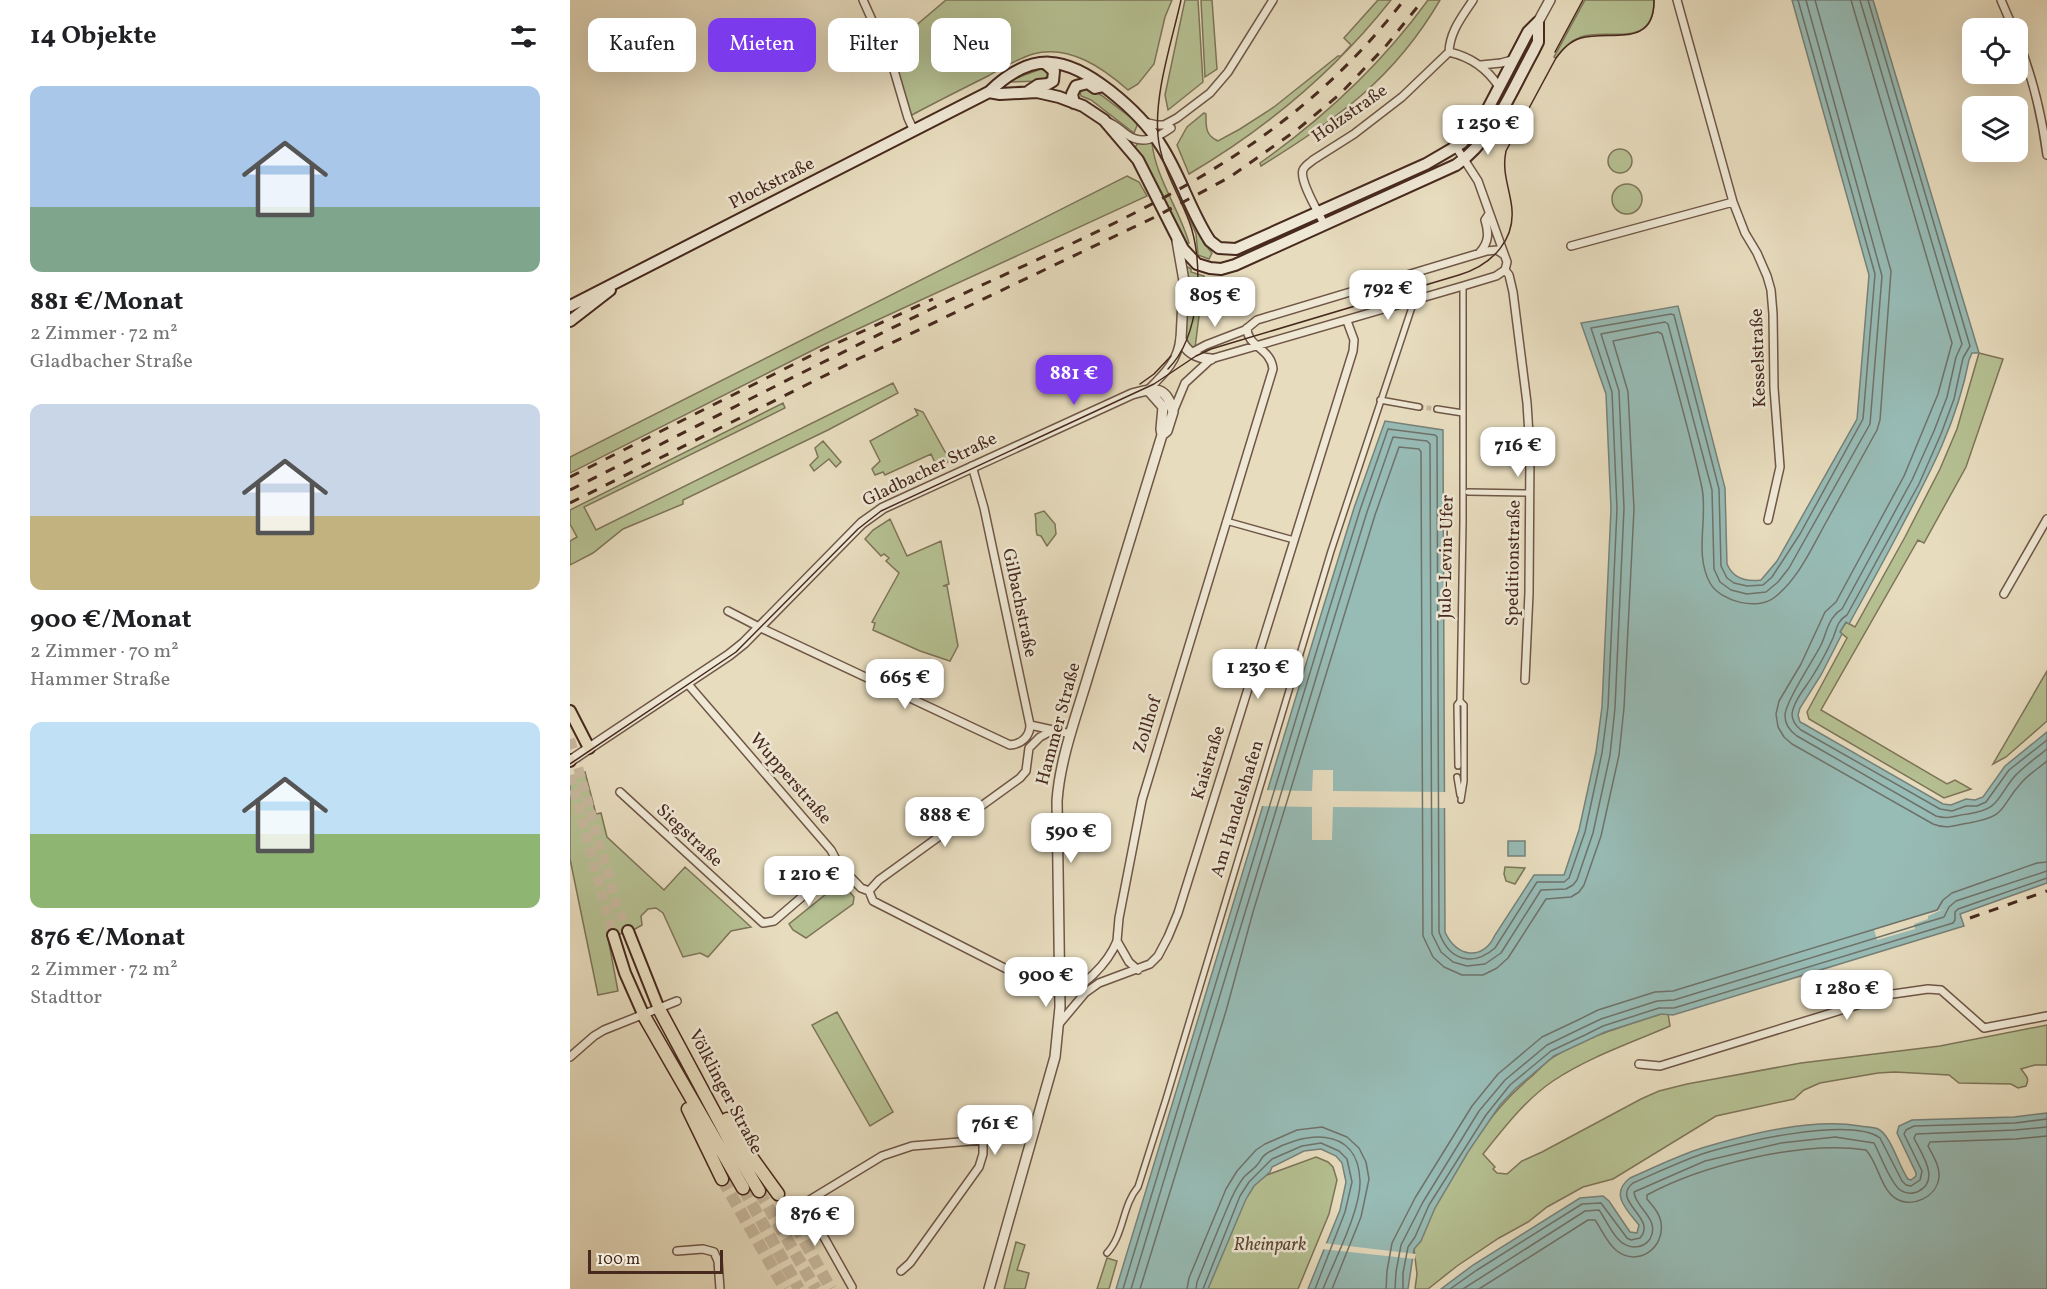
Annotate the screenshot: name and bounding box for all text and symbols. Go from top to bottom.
text: 14 Objekte [30,18,156,54]
chip: Kaufen [588,18,696,72]
chip: Mieten [708,18,816,72]
chip: Filter [828,18,919,72]
chip: Neu [931,18,1011,72]
map controls [1962,18,2028,162]
button: locate [1962,18,2028,84]
icon: filters [507,20,540,53]
street label: Holzstraße [1307,79,1393,149]
button: layers [1962,96,2028,162]
pin: 1 250 € [1433,105,1543,156]
text: 1 250 € [1457,110,1519,138]
icon: home [231,125,339,233]
street label: Plockstraße [725,152,819,216]
pin: 792 € [1346,270,1430,321]
text: 792 € [1363,275,1413,303]
pin: 805 € [1173,277,1257,328]
text: 805 € [1189,282,1241,310]
text: 881 €/Monat [30,284,183,320]
street label: Kesselstraße [1745,308,1773,408]
text: 2 Zimmer · 72 m² [30,320,178,348]
text: Gladbacher Straße [30,348,193,376]
pin: 881 € [1032,355,1116,406]
text: 881 € [1050,360,1098,388]
street label: Gladbacher Straße [859,427,1001,513]
pin: 716 € [1476,427,1560,478]
text: 716 € [1494,432,1542,460]
icon: home [231,443,339,551]
street label: Julo-Levin-Ufer [1433,494,1461,619]
street label: Speditionstraße [1500,500,1528,626]
street label: Gilbachstraße [995,546,1043,660]
text: 900 €/Monat [30,602,191,638]
text: 2 Zimmer · 70 m² [30,638,179,666]
pin: 1 230 € [1203,649,1313,700]
text: 1 230 € [1226,654,1290,682]
pin: 665 € [863,659,947,710]
street label: Hammer Straße [1031,660,1087,788]
text: 665 € [880,664,930,692]
text: Hammer Straße [30,666,170,694]
street label: Zollhof [1128,692,1169,756]
street label: Kaistraße [1186,723,1232,803]
street label: Wupperstraße [743,728,837,830]
street label: Am Handelshafen [1205,737,1271,881]
icon: home [231,761,339,869]
pin: 888 € [903,797,987,848]
street label: Siegstraße [650,799,728,873]
text: 888 € [919,802,971,830]
pin: 590 € [1029,813,1113,864]
text: 590 € [1045,818,1097,846]
pin: 1 210 € [754,856,864,907]
text: 1 210 € [778,861,840,889]
text: 876 €/Monat [30,920,185,956]
text: 2 Zimmer · 72 m² [30,956,178,984]
pin: 900 € [1004,957,1088,1008]
text: 900 € [1019,962,1073,990]
pin: 1 280 € [1792,970,1902,1021]
text: 1 280 € [1815,975,1879,1003]
text: Stadttor [30,984,102,1012]
street label: Völklinger Straße [682,1025,768,1159]
pin: 761 € [953,1105,1037,1156]
text: 761 € [971,1110,1019,1138]
pin: 876 € [773,1196,857,1247]
text: 876 € [790,1201,840,1229]
park label: Rheinpark [1234,1233,1306,1258]
scale bar [588,1247,723,1274]
text: 100 m [597,1249,640,1271]

